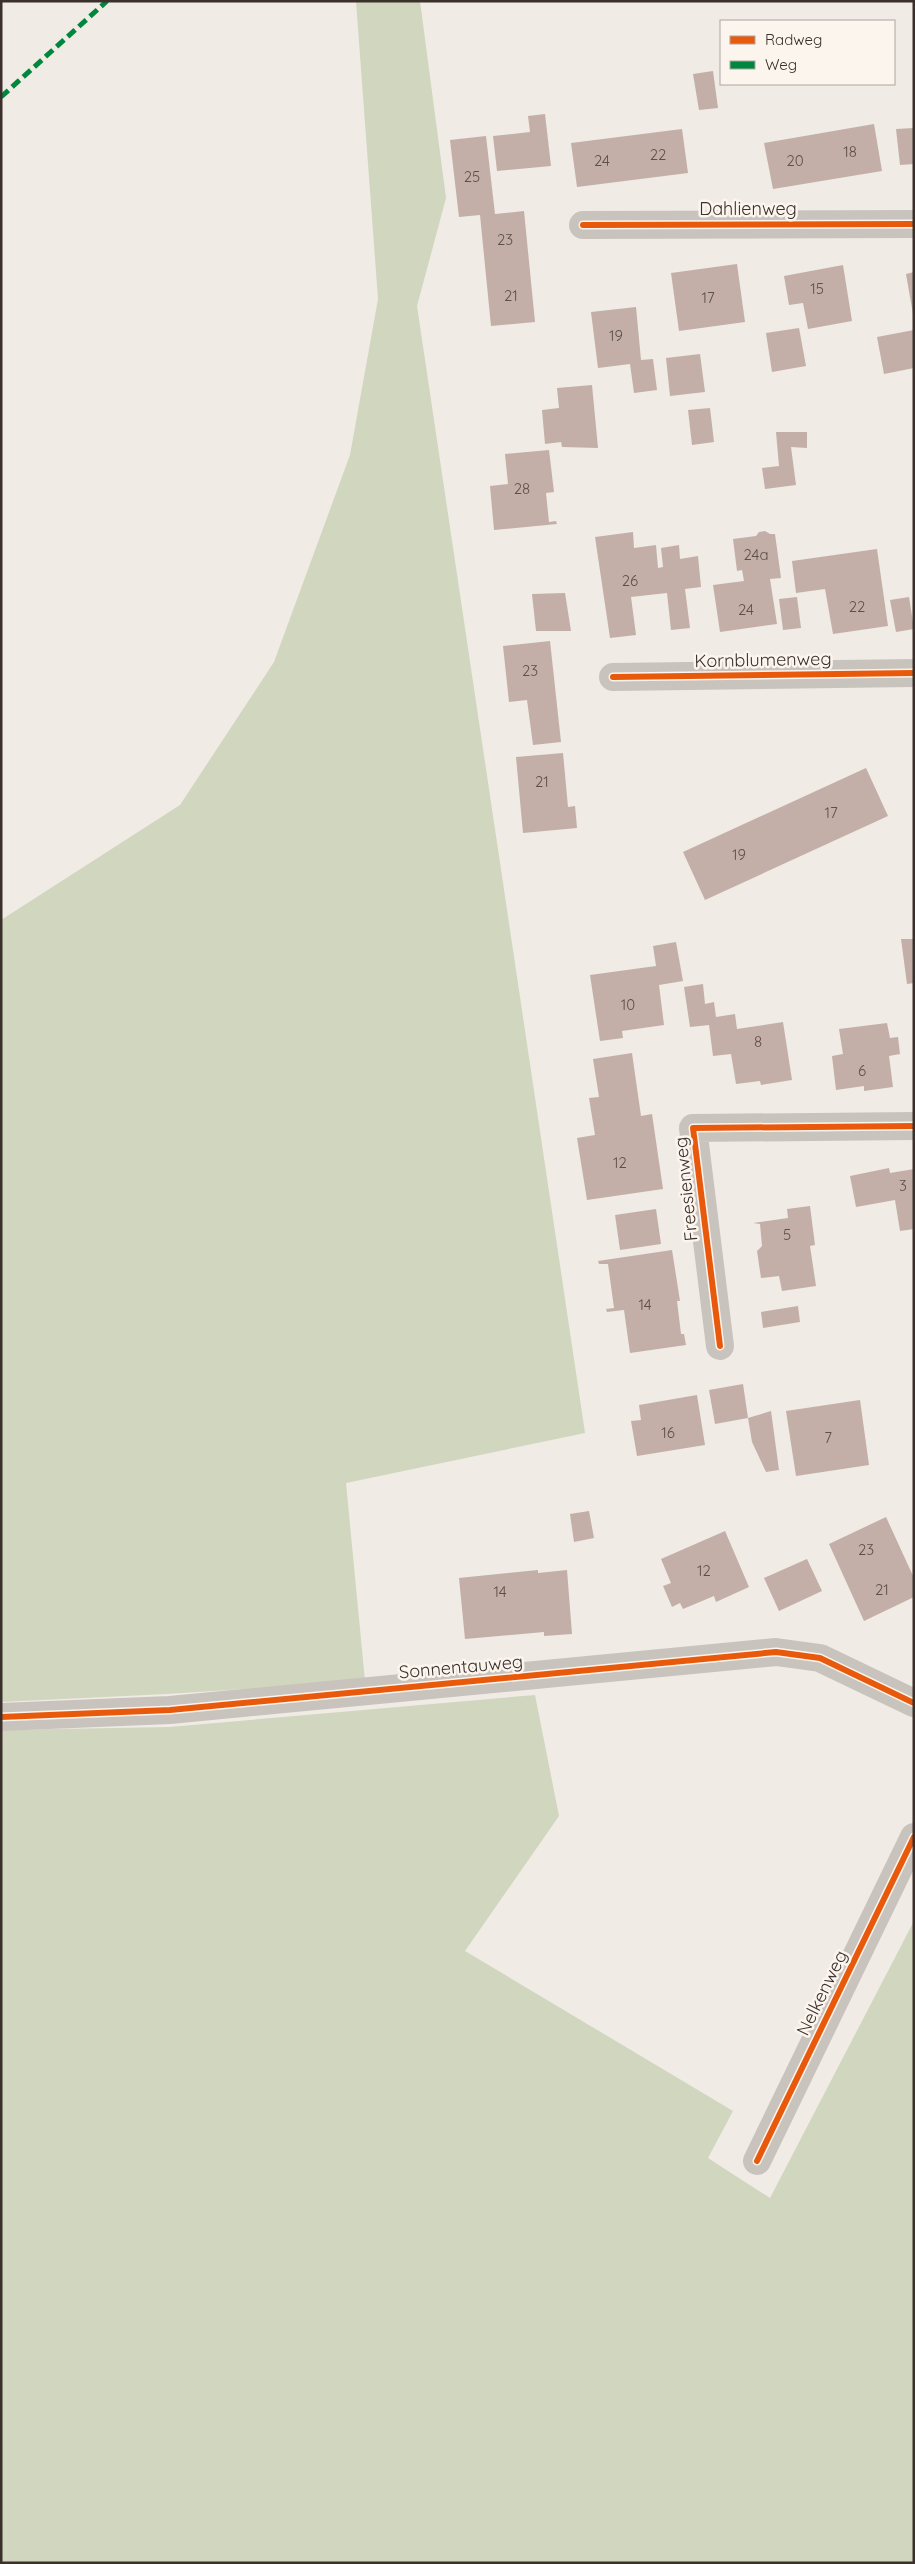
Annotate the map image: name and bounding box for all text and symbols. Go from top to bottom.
legend [720,20,895,85]
text: Radweg [765,30,822,49]
text: Weg [765,55,797,74]
house number: 18 [843,142,857,161]
house number: 22 [650,145,666,164]
house number: 24 [594,151,610,170]
house number: 20 [786,151,804,170]
house number: 25 [464,167,480,186]
street label: Dahlienweg [699,197,797,220]
house number: 23 [497,230,513,249]
house number: 15 [810,279,824,298]
house number: 21 [504,286,518,305]
house number: 17 [701,288,715,307]
house number: 19 [609,326,623,345]
house number: 28 [514,479,530,498]
house number: 24a [743,545,769,564]
house number: 26 [622,571,638,590]
house number: 22 [849,597,865,616]
house number: 24 [738,600,754,619]
street label: Kornblumenweg [694,647,832,672]
house number: 23 [522,661,538,680]
house number: 21 [535,772,549,791]
house number: 17 [824,803,838,822]
house number: 19 [732,845,746,864]
house number: 10 [621,995,635,1014]
house number: 8 [754,1032,762,1051]
house number: 6 [858,1061,866,1080]
street label: Freesienweg [669,1136,702,1242]
house number: 12 [613,1153,627,1172]
house number: 3 [899,1176,907,1195]
house number: 5 [783,1225,791,1244]
house number: 14 [638,1295,652,1314]
house number: 16 [661,1423,675,1442]
house number: 7 [824,1428,832,1447]
house number: 23 [858,1540,874,1559]
house number: 12 [697,1561,711,1580]
house number: 21 [875,1580,889,1599]
house number: 14 [493,1582,507,1601]
street label: Sonnentauweg [398,1650,524,1683]
street label: Nelkenweg [791,1946,852,2039]

